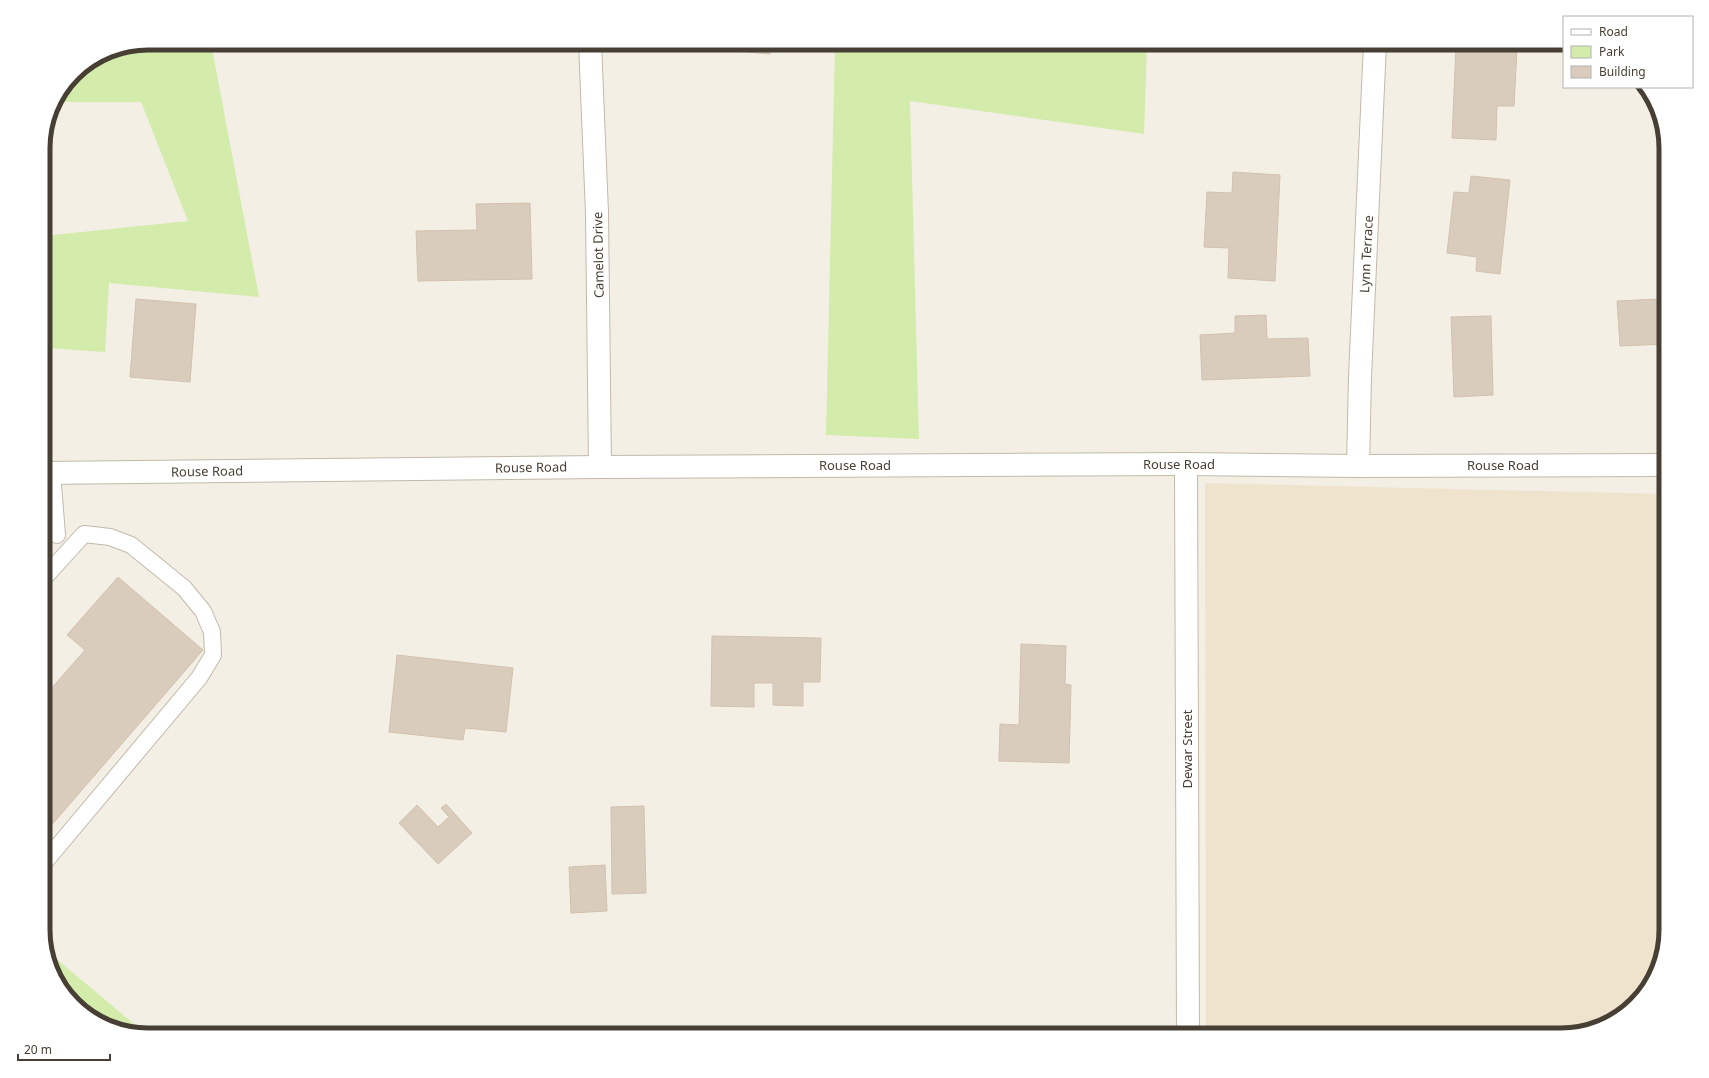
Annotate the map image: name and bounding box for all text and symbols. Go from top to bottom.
legend [1563,16,1693,88]
text: Road [1599,23,1628,40]
text: Park [1599,43,1625,60]
text: Building [1599,63,1646,80]
street label: Camelot Drive [588,212,608,298]
street label: Lynn Terrace [1355,215,1377,293]
street label: Rouse Road [1143,455,1215,473]
street label: Rouse Road [819,456,891,474]
street label: Rouse Road [1467,456,1539,474]
street label: Rouse Road [495,457,567,477]
street label: Rouse Road [171,461,243,481]
street label: Dewar Street [1178,709,1196,789]
scale bar [18,1036,110,1062]
text: 20 m [24,1041,52,1058]

